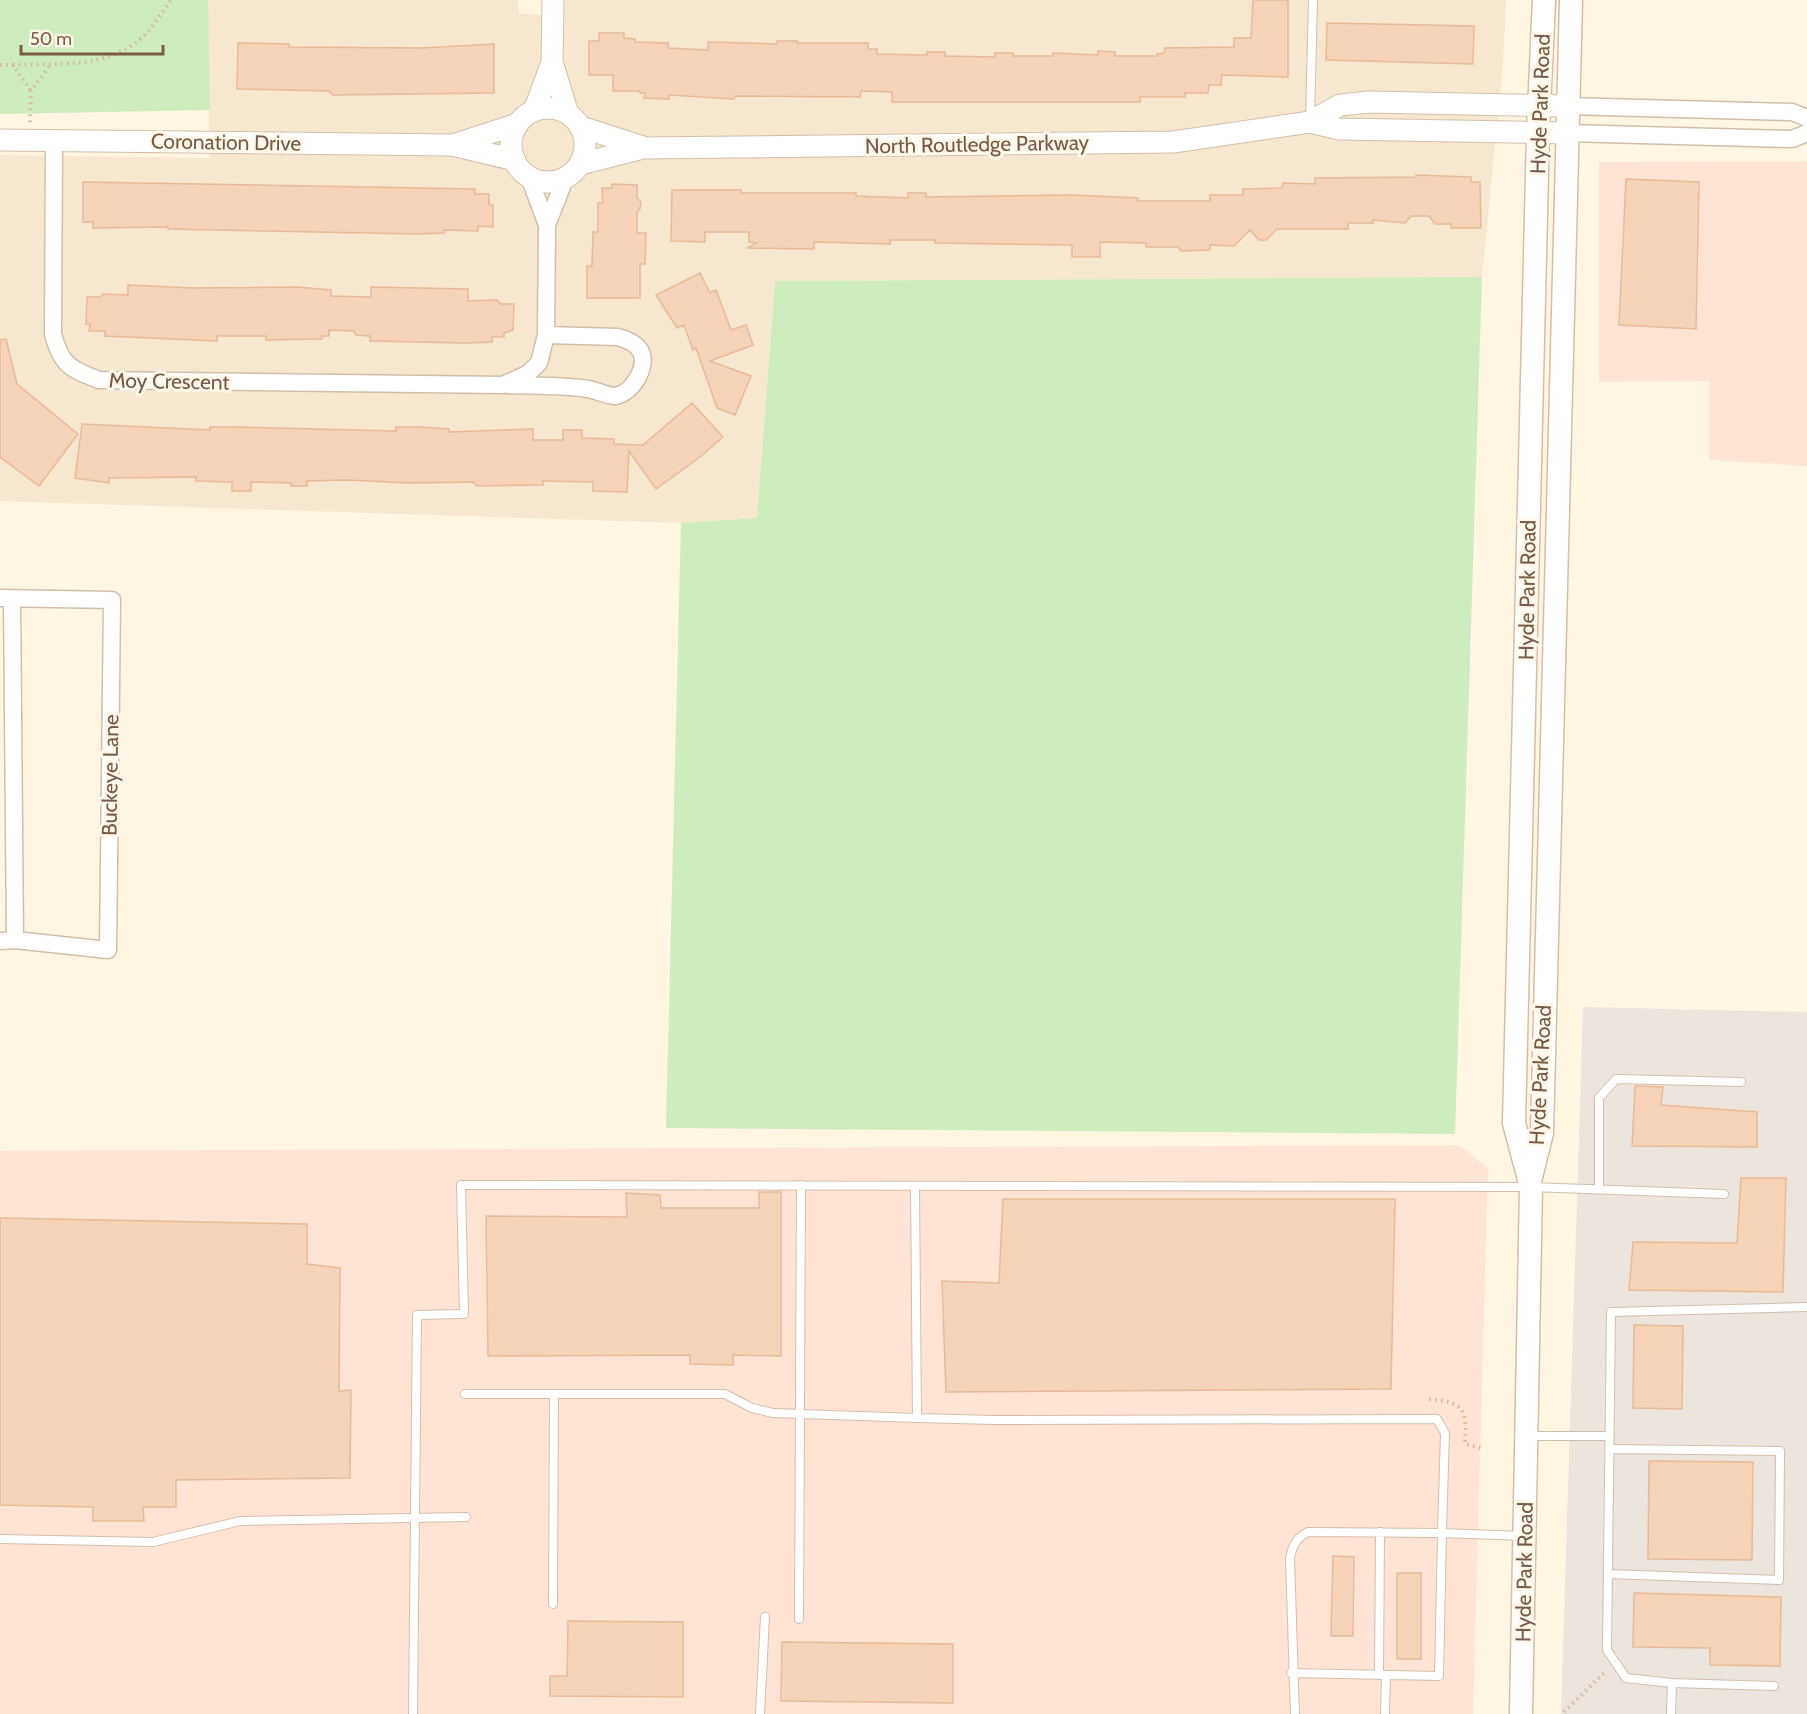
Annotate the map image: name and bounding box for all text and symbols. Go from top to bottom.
scale bar [21,18,164,56]
text: 50 m [30,28,72,50]
street label: Hyde Park Road [1525,33,1555,175]
street label: Coronation Drive [151,128,302,156]
street label: North Routledge Parkway [865,130,1090,158]
street label: Moy Crescent [108,367,230,395]
street label: Hyde Park Road [1513,520,1541,660]
street label: Buckeye Lane [96,714,124,836]
street label: Hyde Park Road [1524,1004,1556,1146]
street label: Hyde Park Road [1510,1502,1538,1642]

